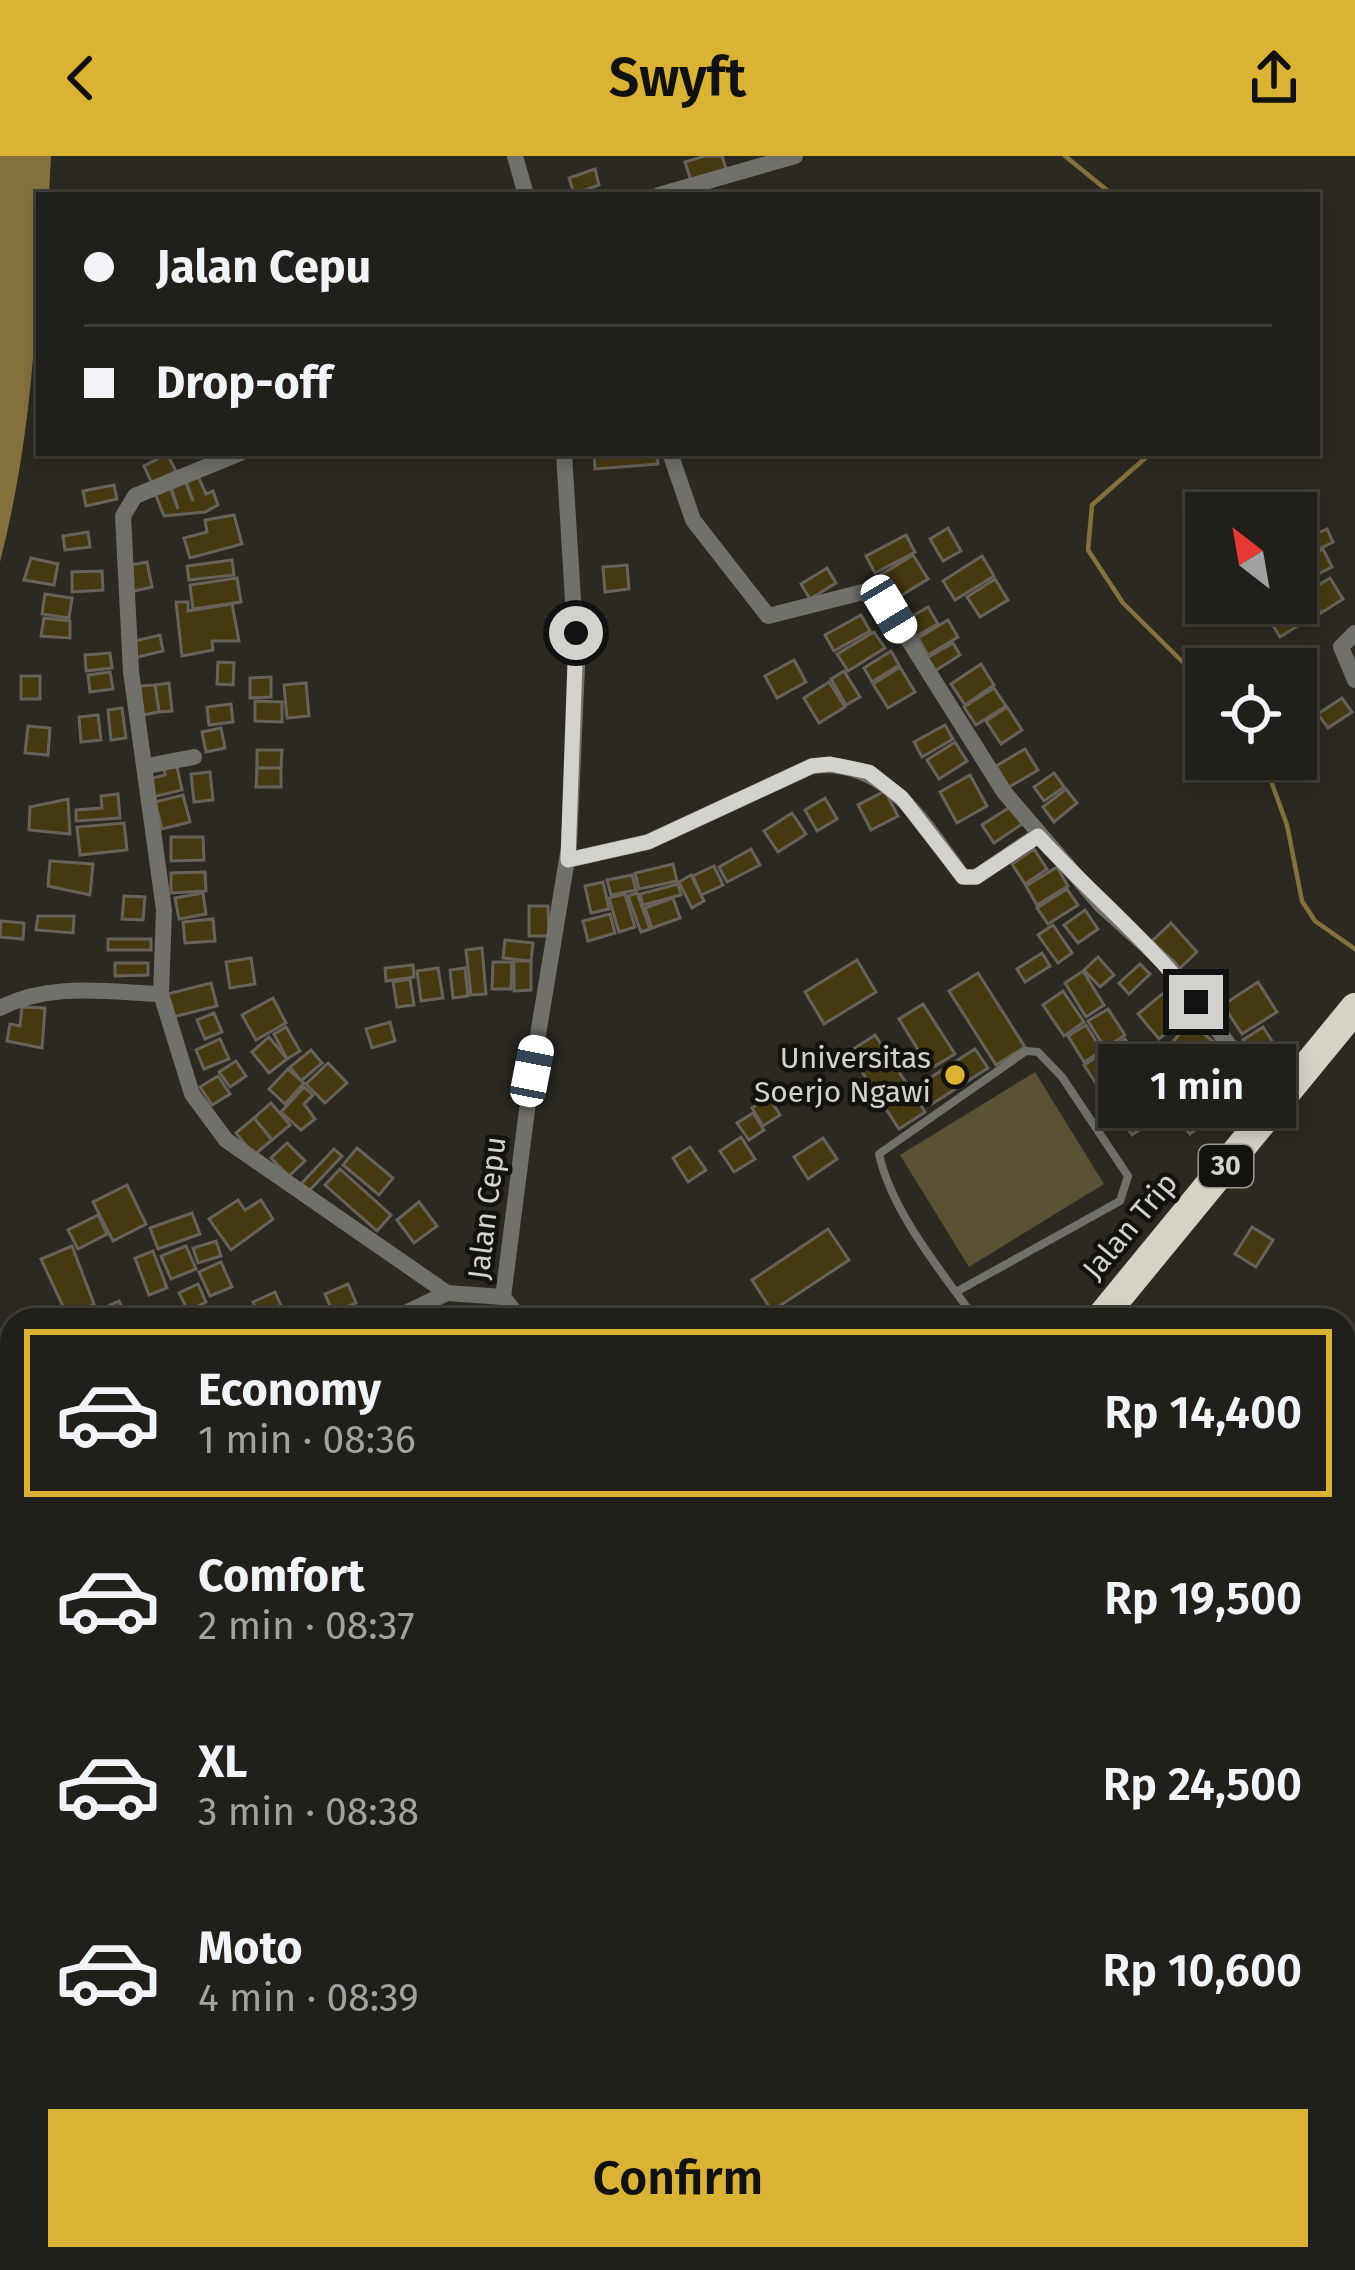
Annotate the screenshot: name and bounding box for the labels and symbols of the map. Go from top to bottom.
north arrow [1185,492,1317,624]
car [855,569,923,649]
route start [549,606,603,660]
route end [1169,975,1223,1029]
car [507,1032,557,1110]
place label: Universitas Soerjo Ngawi [754,1040,931,1110]
callout: 1 min [1097,1044,1295,1128]
marker: Universitas Soerjo Ngawi [942,1062,968,1088]
street label: Jalan Cepu [460,1135,514,1281]
road number: 30 [1199,1145,1253,1187]
street label: Jalan Trip [1075,1165,1185,1287]

